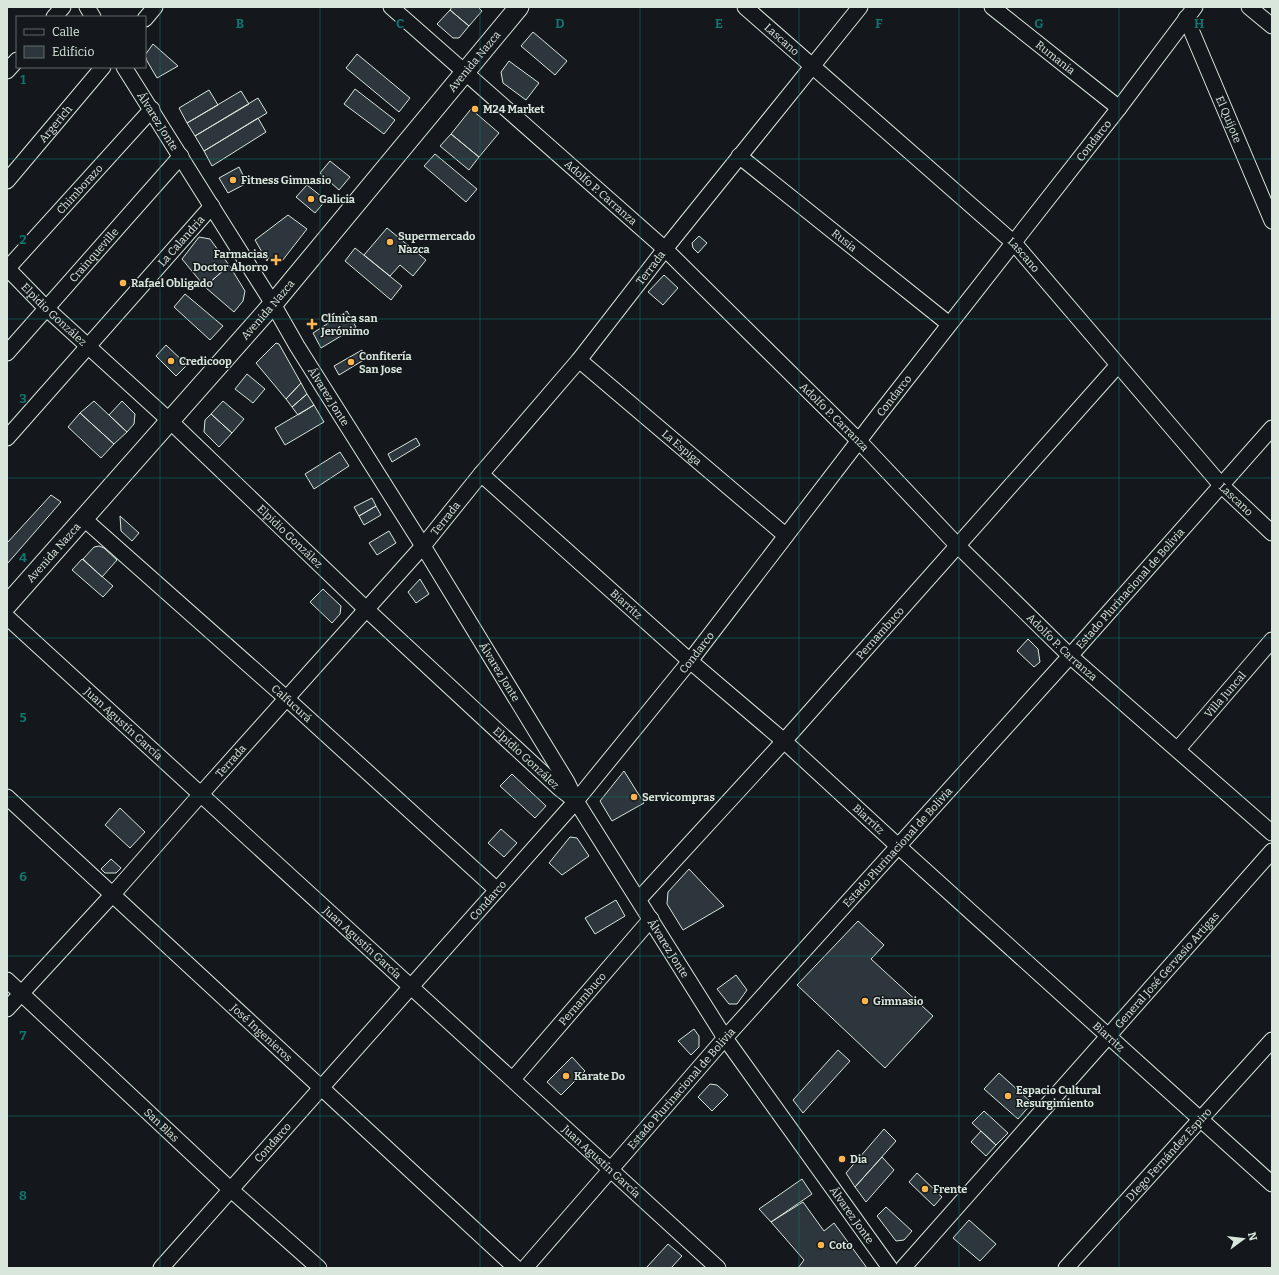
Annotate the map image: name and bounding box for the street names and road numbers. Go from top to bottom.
street label: Lascano [761,21,802,58]
street label: Avenida Nazca [446,28,503,95]
street label: Rumania [1033,38,1077,77]
street label: Álvarez Jonte [134,89,181,153]
street label: El Quijote [1213,94,1244,145]
street label: Argerich [36,103,75,145]
street label: Condarco [1074,117,1114,164]
street label: Adolfo P. Carranza [562,157,639,228]
street label: Chimborazo [54,162,106,217]
street label: La Calandria [156,213,207,269]
street label: Crainqueville [67,225,121,285]
street label: Rusia [829,227,859,255]
street label: Lascano [1005,235,1042,275]
street label: Terrada [634,248,668,288]
street label: Avenida Nazca [239,277,297,343]
street label: Elpidio González [18,280,89,349]
street label: Álvarez Jonte [305,364,352,429]
street label: Condarco [874,373,914,419]
street label: Adolfo P. Carranza [797,380,871,454]
street label: La Espiga [659,427,704,468]
street label: Lascano [1216,480,1255,519]
street label: Terrada [428,499,463,538]
street label: Elpidio González [254,502,325,571]
street label: Avenida Nazca [24,520,83,585]
street label: Estado Plurinacional de Bolivia [1073,526,1187,652]
street label: Biarritz [607,587,644,622]
street label: Pernambuco [854,604,907,662]
street label: Adolfo P. Carranza [1024,611,1100,684]
street label: Condarco [677,629,717,676]
street label: Álvarez Jonte [476,639,522,704]
street label: Villa Juncal [1202,669,1249,721]
street label: Calfucurá [269,682,314,725]
street label: Juan Agustín García [81,684,165,763]
street label: Elpidio González [490,724,562,792]
street label: Terrada [213,742,249,780]
street label: Estado Plurinacional de Bolivia [840,785,955,910]
street label: Biarritz [850,802,887,837]
street label: Condarco [467,878,509,923]
street label: Juan Agustín García [320,903,404,982]
street label: General José Gervasio Artigas [1112,909,1222,1031]
street label: Álvarez Jonte [645,916,691,980]
street label: Pernambuco [556,970,609,1028]
street label: José Ingenieros [227,1001,295,1065]
street label: Biarritz [1090,1019,1127,1054]
street label: Estado Plurinacional de Bolivia [625,1025,738,1152]
street label: DIego Fernández Espiro [1123,1105,1214,1204]
street label: San Blas [141,1106,181,1145]
street label: Condarco [252,1120,294,1165]
street label: Juan Agustín García [559,1122,643,1201]
street label: Álvarez Jonte [827,1184,876,1246]

